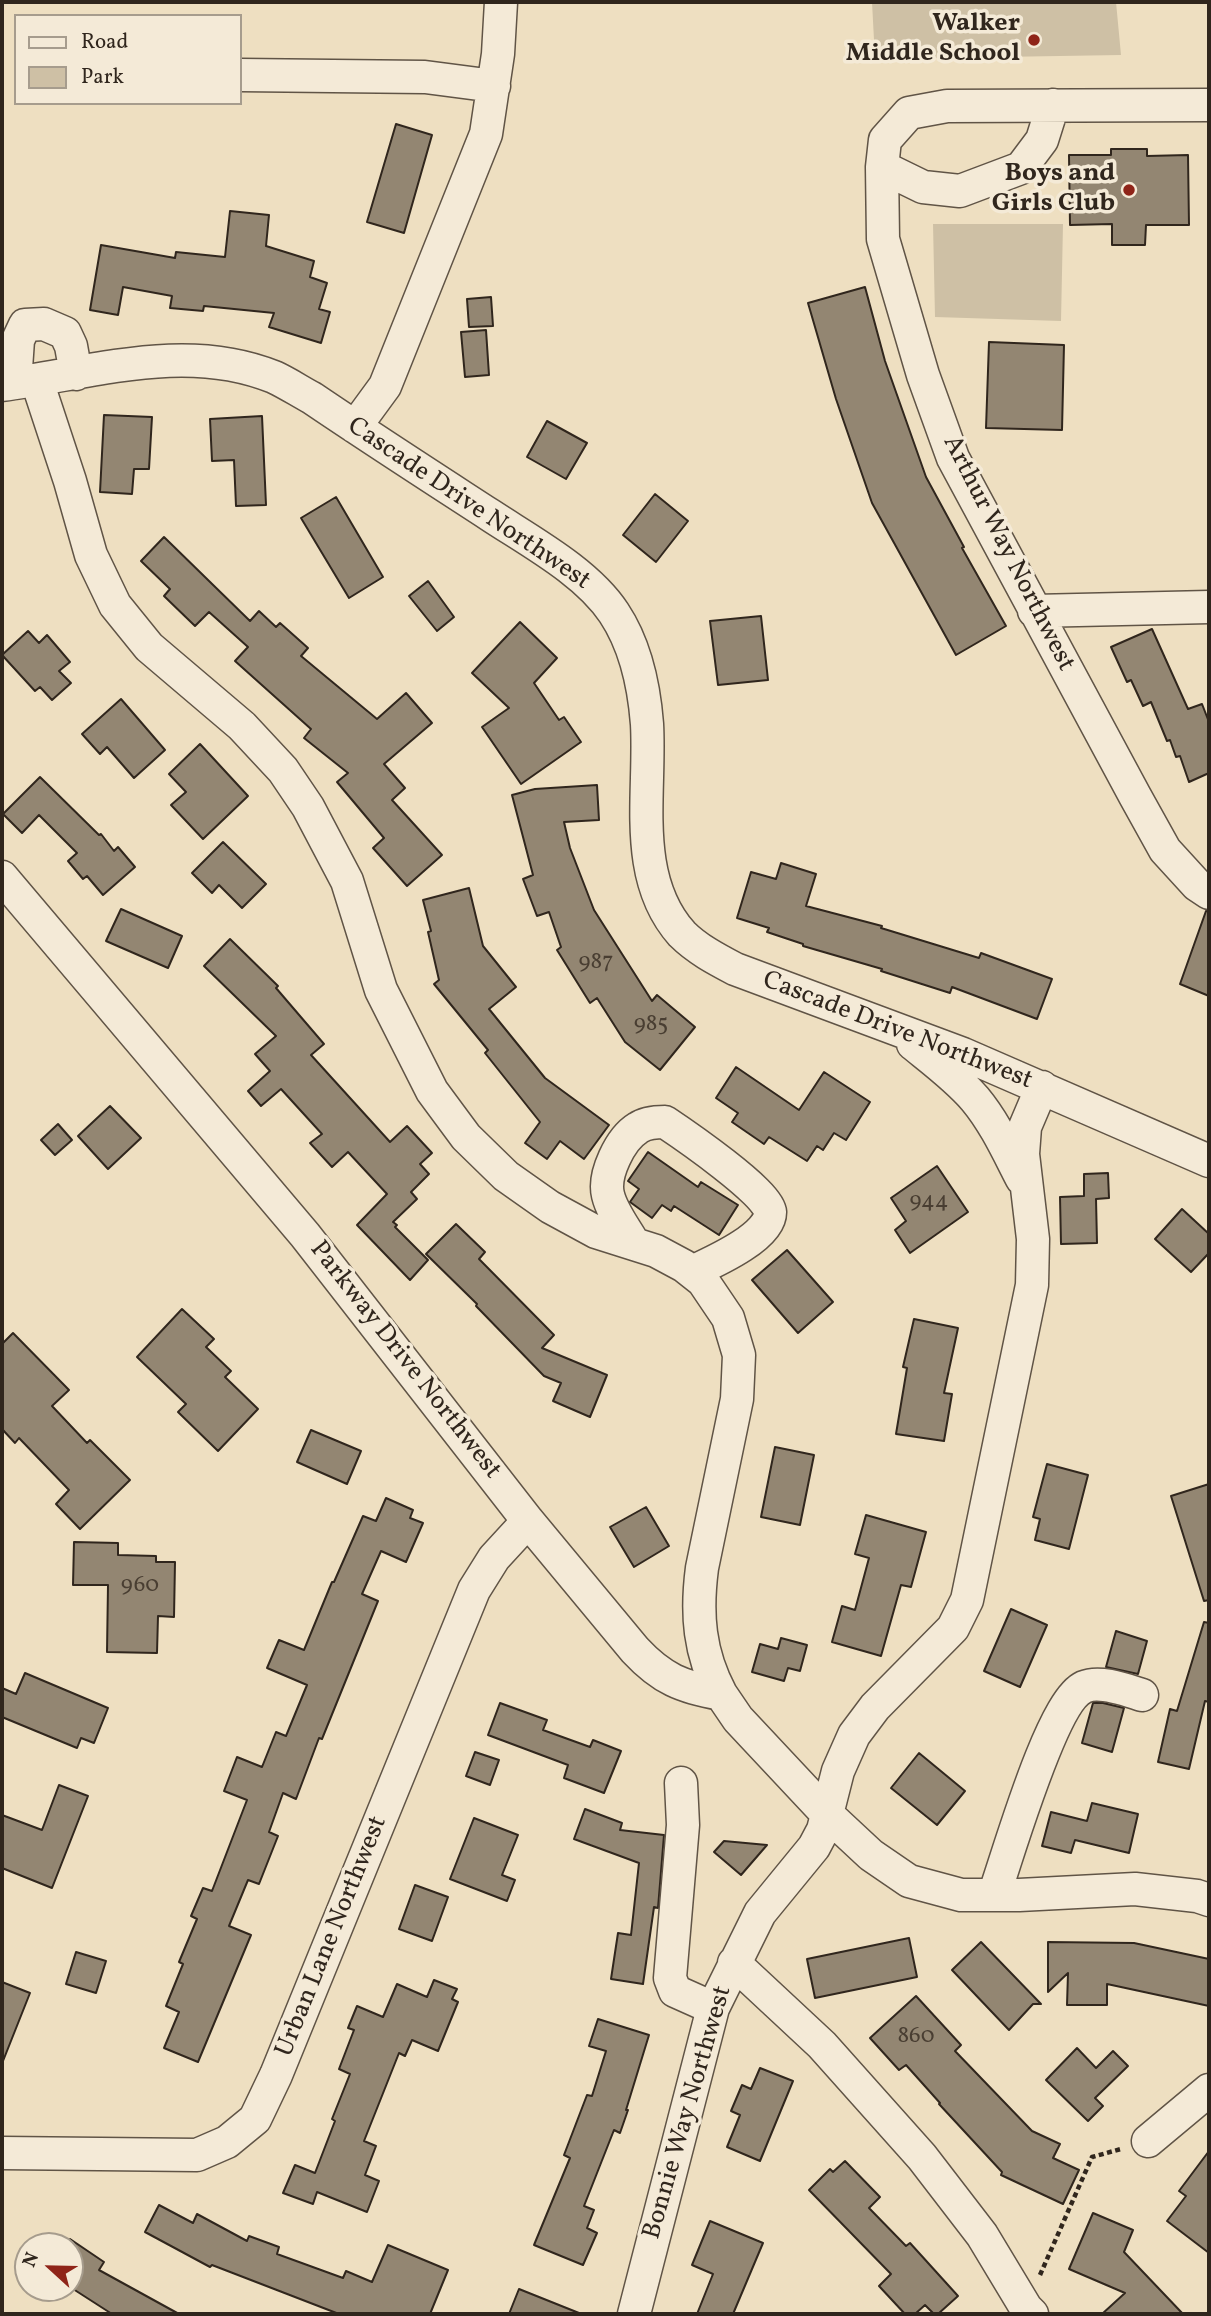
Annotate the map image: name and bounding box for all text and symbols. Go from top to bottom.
place label: Walker Middle School [846,9,1020,70]
legend [14,14,242,105]
text: Road [81,28,128,57]
marker: Walker Middle School [1026,32,1042,48]
text: Park [81,63,124,92]
place label: Boys and Girls Club [992,159,1115,220]
marker: Boys and Girls Club [1121,182,1137,198]
street label: Cascade Drive Northwest [340,412,596,598]
street label: Arthur Way Northwest [934,431,1080,677]
house number: 987 [579,950,613,978]
street label: Cascade Drive Northwest [758,966,1036,1098]
house number: 985 [634,1012,668,1040]
house number: 944 [910,1189,948,1217]
street label: Parkway Drive Northwest [301,1236,507,1486]
house number: 960 [121,1573,159,1601]
street label: Urban Lane Northwest [270,1812,396,2062]
street label: Bonnie Way Northwest [638,1983,740,2243]
house number: 860 [897,2024,935,2052]
north arrow [14,2232,84,2302]
text: N [17,2249,46,2271]

